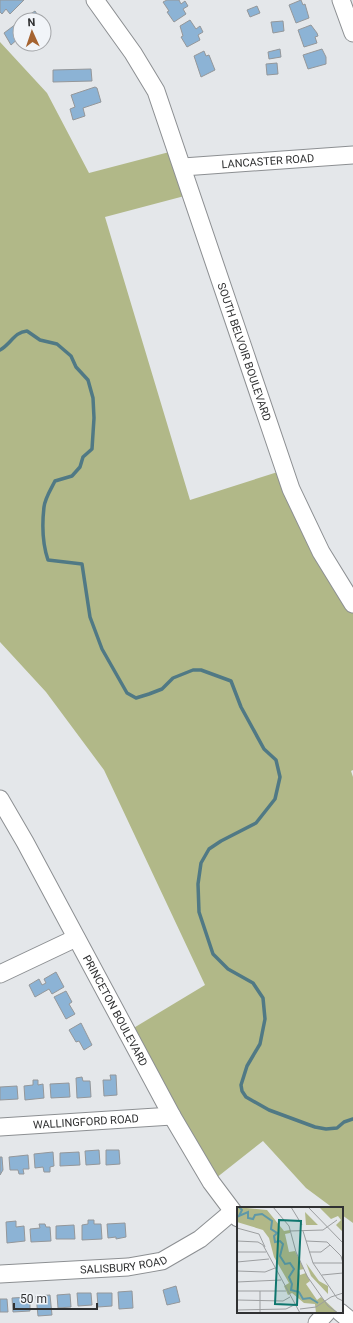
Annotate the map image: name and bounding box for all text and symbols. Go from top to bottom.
north arrow [12,12,52,52]
text: N [27,16,36,29]
street label: LANCASTER ROAD [221,151,315,171]
street label: SOUTH BELVOIR BOULEVARD [215,281,274,423]
street label: PRINCETON BOULEVARD [80,953,151,1068]
street label: WALLINGFORD ROAD [33,1112,139,1131]
inset map [237,1207,343,1313]
street label: SALISBURY ROAD [80,1253,170,1276]
scale bar [14,1285,97,1311]
text: 50 m [20,1292,47,1306]

